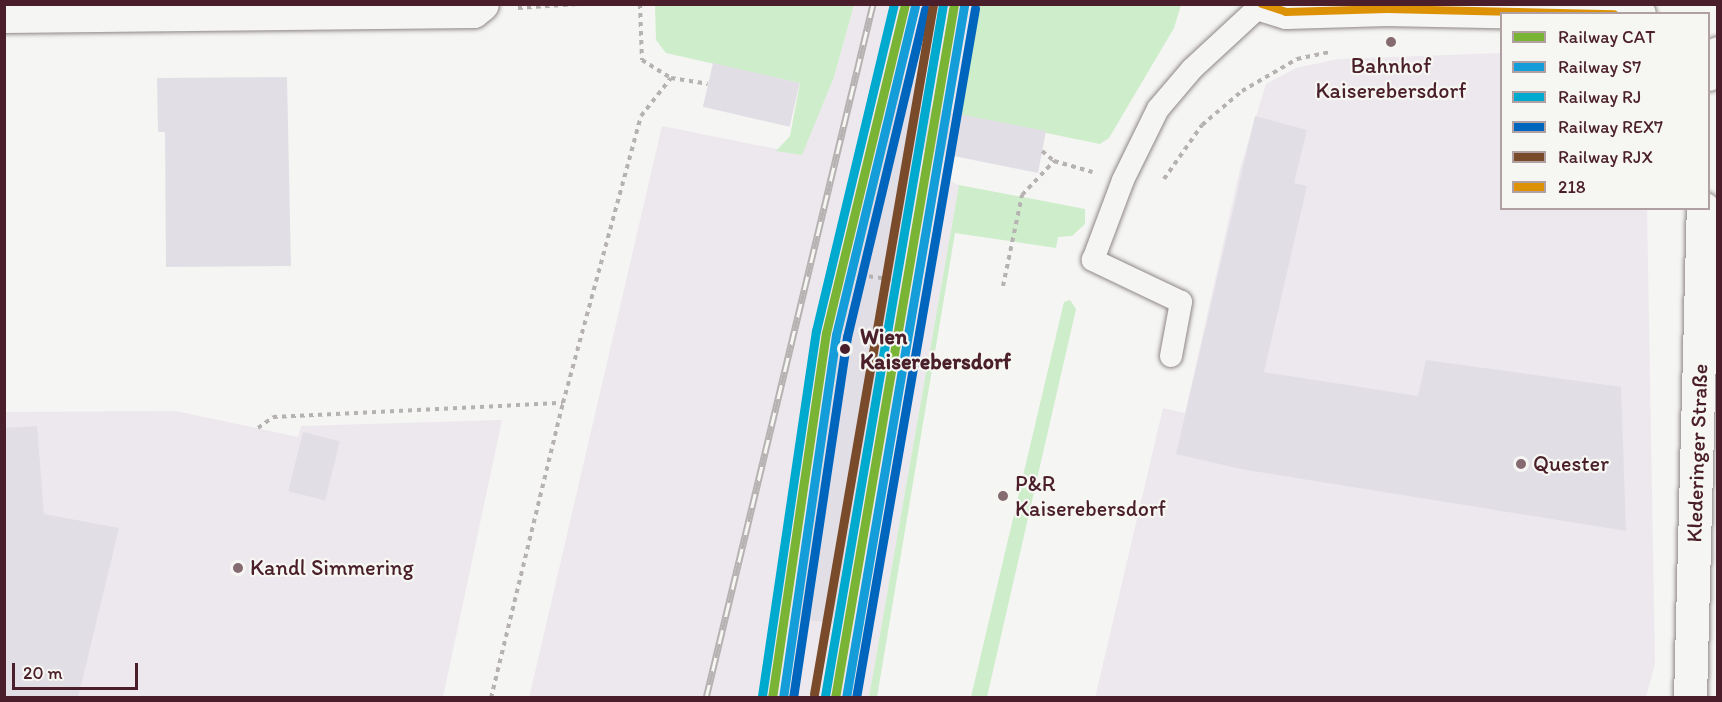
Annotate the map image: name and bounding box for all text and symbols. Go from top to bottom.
legend [1500,12,1710,210]
text: Railway CAT [1558,26,1655,48]
marker: Bahnhof Kaiserebersdorf [1384,35,1398,49]
place label: Bahnhof Kaiserebersdorf [1316,52,1466,104]
text: Railway S7 [1558,56,1641,78]
text: Railway RJ [1558,86,1641,108]
text: Railway REX7 [1558,116,1663,138]
text: Railway RJX [1558,146,1653,168]
text: 218 [1558,176,1586,198]
place label: Wien Kaiserebersdorf [860,323,1011,374]
marker: Wien Kaiserebersdorf [835,339,855,359]
street label: Klederinger Straße [1681,363,1713,543]
place label: Quester [1533,451,1609,477]
marker: Quester [1514,457,1528,471]
place label: P&R Kaiserebersdorf [1015,470,1166,522]
marker: P&R Kaiserebersdorf [996,489,1010,503]
place label: Kandl Simmering [250,555,413,581]
marker: Kandl Simmering [231,561,245,575]
scale bar [15,651,141,689]
text: 20 m [23,662,63,684]

